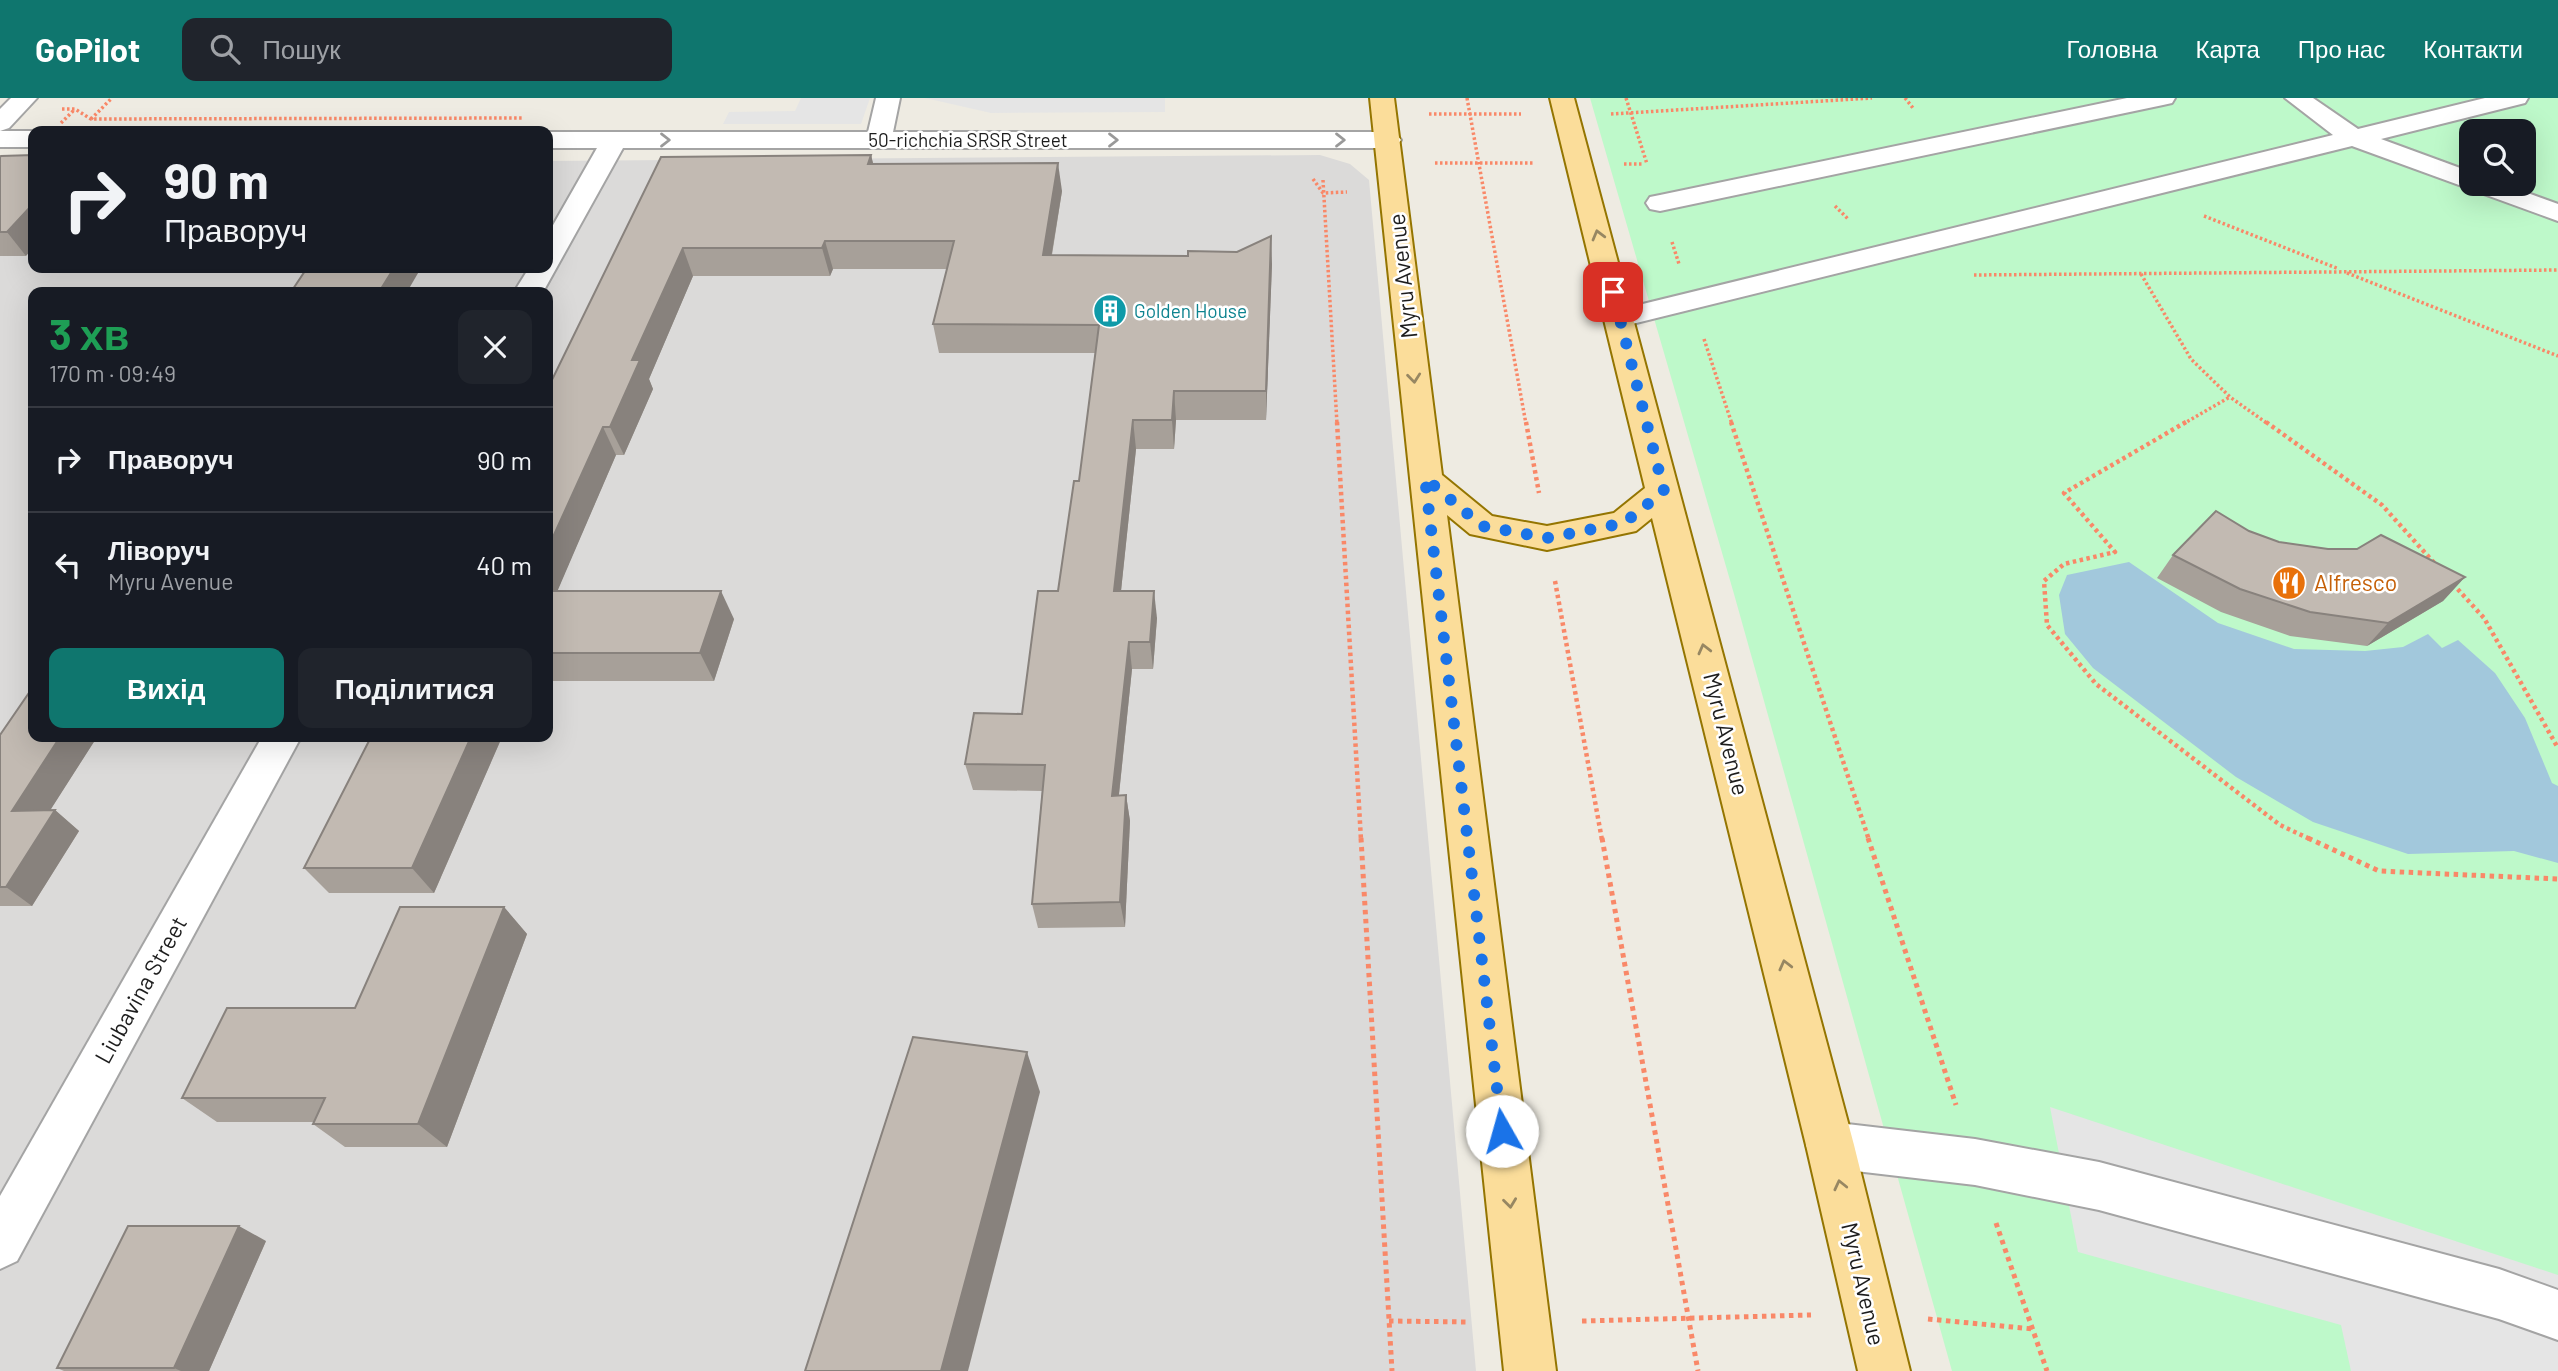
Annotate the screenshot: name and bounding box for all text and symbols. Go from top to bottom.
search box [182,18,672,81]
text: GoPilot [35,29,140,69]
icon: search [206,30,244,68]
text: Пошук [262,33,341,64]
text: Головна [2066,34,2158,63]
text: Карта [2196,34,2260,63]
text: Про нас [2298,34,2385,63]
text: Контакти [2423,34,2523,63]
map controls [2459,119,2536,196]
button: search [2459,119,2536,196]
street label: 50-richchia SRSR Street [868,128,1068,151]
one-way arrow [660,132,671,148]
one-way arrow [1108,132,1119,148]
one-way arrow [1336,132,1346,148]
text: 90 m [164,150,269,209]
icon: right [49,154,140,245]
text: Праворуч [164,210,307,248]
street label: Myru Avenue [1382,212,1422,340]
one-way arrow [1592,229,1606,241]
pin [1583,262,1643,322]
icon: arrive [1594,273,1632,311]
building icon: Golden House [1091,292,1129,330]
place label: Golden House [1134,299,1247,322]
text: 3 хв [49,308,129,358]
button: close [458,310,532,384]
text: 170 m · 09:49 [49,359,176,387]
one-way arrow [1406,372,1421,384]
icon: right [49,441,87,479]
text: Праворуч [108,443,234,474]
text: 90 m [477,444,532,475]
text: Ліворуч [108,534,210,565]
icon: left [49,546,87,584]
text: 40 m [476,549,532,580]
restaurant icon: Alfresco [2270,564,2308,602]
text: Myru Avenue [108,567,233,595]
place label: Alfresco [2314,568,2397,596]
one-way arrow [1698,643,1712,655]
button: Вихід [49,648,284,728]
button: Поділитися [298,648,532,728]
street label: Myru Avenue [1698,670,1756,798]
street label: Liubavina Street [88,911,192,1068]
one-way arrow [1779,959,1793,971]
position arrow [1465,1094,1539,1168]
one-way arrow [1834,1179,1848,1191]
one-way arrow [1502,1197,1517,1209]
street label: Myru Avenue [1836,1220,1892,1348]

